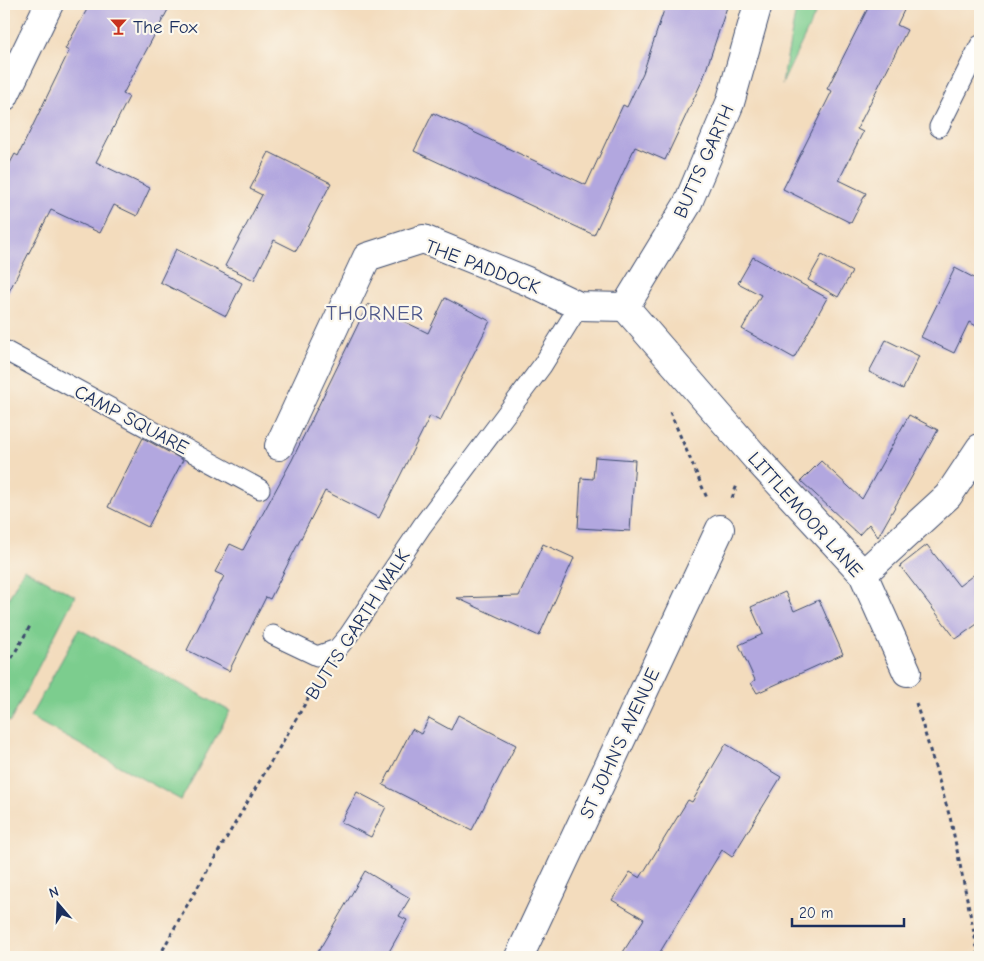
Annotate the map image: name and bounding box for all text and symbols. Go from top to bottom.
bar icon: The Fox [109,16,129,36]
place label: The Fox [133,16,198,38]
street label: BUTTS GARTH [669,101,739,221]
street label: THE PADDOCK [422,235,543,299]
district label: THORNER [326,301,424,325]
street label: CAMP SQUARE [71,381,192,459]
street label: LITTLEMOOR LANE [743,448,867,582]
street label: BUTTS GARTH WALK [301,545,415,704]
street label: ST JOHN'S AVENUE [575,665,664,822]
north arrow [32,878,82,928]
text: N [47,883,61,902]
scale bar [792,896,904,928]
text: 20 m [799,904,833,922]

